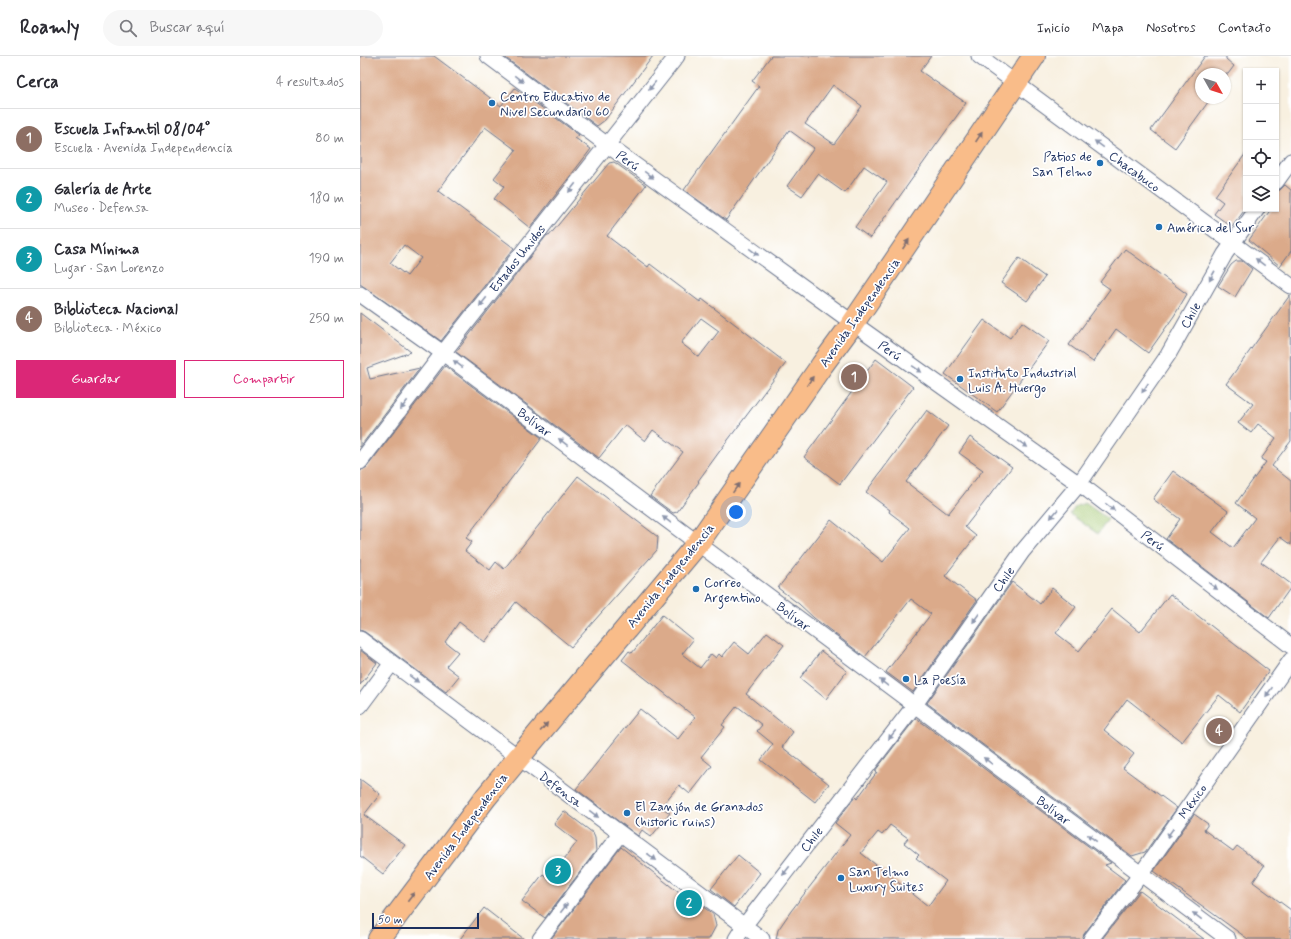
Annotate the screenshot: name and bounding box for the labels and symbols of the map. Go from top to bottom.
north arrow [1195,68,1231,104]
one-way arrow [514,75,524,83]
one-way arrow [648,81,657,92]
place label: Centro Educativo de Nivel Secundario 60 [500,89,610,121]
marker: Centro Educativo de Nivel Secundario 60 [487,98,497,108]
one-way arrow [975,132,983,142]
one-way arrow [1093,140,1104,148]
street label: Perú [612,147,642,175]
street label: Chacabuco [1105,148,1163,197]
place label: Patios de San Telmo [1032,149,1092,181]
marker: Patios de San Telmo [1095,158,1105,168]
one-way arrow [644,171,655,180]
one-way arrow [568,183,576,194]
place label: América del Sur [1167,220,1255,237]
street label: Estados Unidos [486,221,550,296]
marker: América del Sur [1154,222,1164,232]
one-way arrow [902,239,910,250]
one-way arrow [749,248,760,256]
street label: Avenida Independencia [816,255,905,371]
one-way arrow [1254,258,1265,266]
one-way arrow [1209,270,1215,282]
one-way arrow [480,297,488,307]
street label: Chile [1177,299,1206,332]
street label: Perú [874,337,904,365]
one-way arrow [453,360,464,369]
pin: 1 [841,362,867,392]
one-way arrow [911,365,922,373]
place label: Instituto Industrial Luis A. Huergo [968,365,1076,398]
marker: Instituto Industrial Luis A. Huergo [955,374,965,384]
one-way arrow [806,376,814,387]
one-way arrow [1141,382,1149,393]
one-way arrow [400,399,408,410]
street label: Bolívar [514,405,555,442]
one-way arrow [557,438,568,446]
one-way arrow [1017,440,1028,448]
one-way arrow [732,483,740,494]
your location [726,502,746,522]
one-way arrow [1105,503,1116,511]
one-way arrow [1049,509,1058,519]
one-way arrow [661,516,672,524]
street label: Avenida Independencia [624,520,719,632]
street label: Perú [1137,527,1167,555]
street label: Chile [989,563,1019,596]
place label: Correo Argentino [704,575,761,609]
one-way arrow [1208,582,1219,591]
marker: Correo Argentino [691,584,701,594]
street label: Bolívar [773,599,814,636]
one-way arrow [972,613,980,623]
place label: La Poesía [914,672,967,689]
marker: La Poesía [901,674,911,684]
one-way arrow [408,675,419,683]
one-way arrow [878,679,889,687]
one-way arrow [1265,687,1273,698]
pin: 4 [1206,716,1232,746]
one-way arrow [539,722,548,732]
one-way arrow [888,729,896,740]
one-way arrow [983,757,993,765]
street label: Defensa [535,768,585,812]
street label: Avenida Independencia [420,770,512,884]
street label: México [1175,781,1211,823]
street label: Bolívar [1033,793,1074,830]
place label: El Zanjón de Granados (historic ruins) [635,799,763,831]
marker: El Zanjón de Granados (historic ruins) [622,808,632,818]
one-way arrow [589,810,600,818]
street label: Chile [797,824,828,856]
one-way arrow [1166,828,1174,838]
one-way arrow [1087,834,1098,842]
one-way arrow [646,853,657,861]
pin: 3 [545,856,571,886]
place label: San Telmo Luxury Suites [849,864,924,896]
one-way arrow [782,865,791,876]
marker: San Telmo Luxury Suites [836,873,846,883]
pin: 2 [676,888,702,918]
one-way arrow [407,891,415,902]
one-way arrow [559,903,567,913]
scale bar [372,911,479,930]
one-way arrow [1191,912,1202,920]

